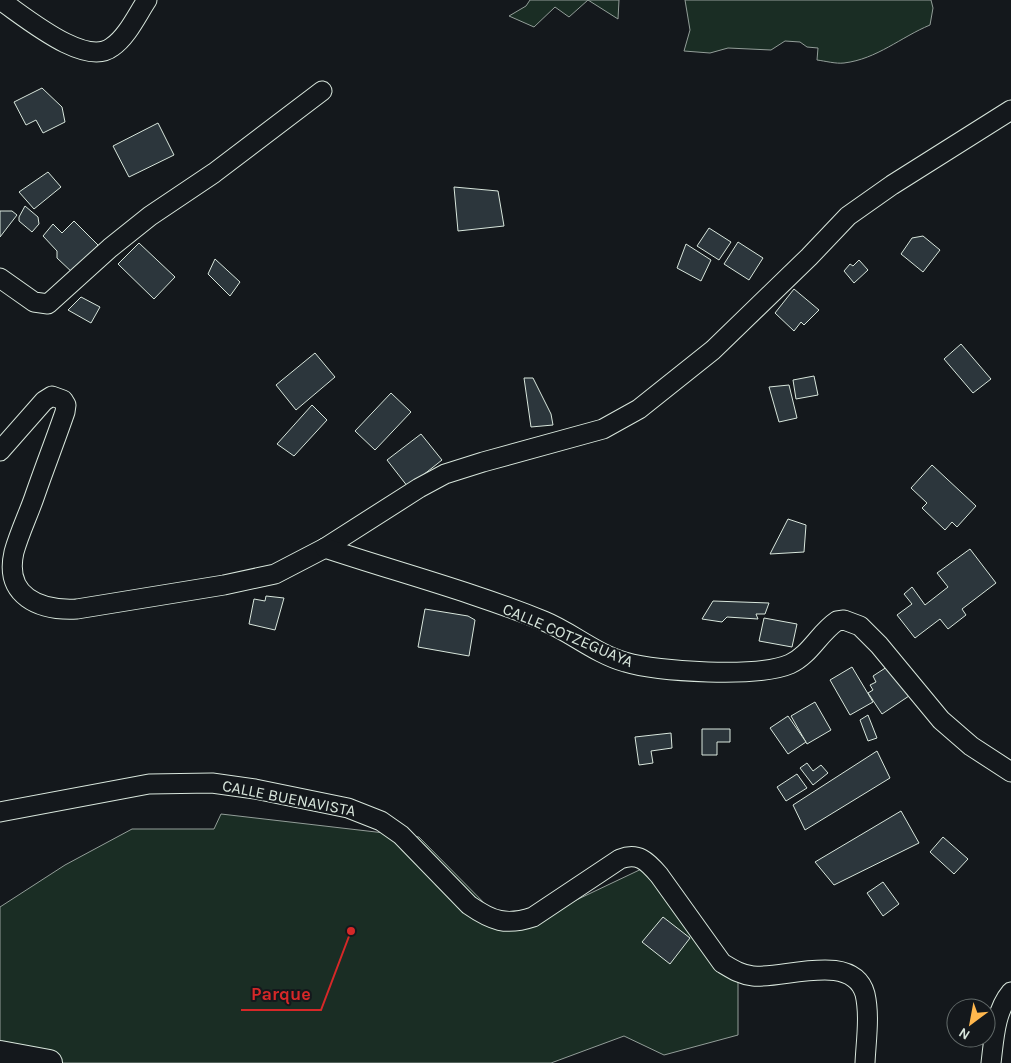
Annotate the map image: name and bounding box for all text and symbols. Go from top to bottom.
street label: CALLE COTZEGUAYA [500,599,636,671]
street label: CALLE BUENAVISTA [221,776,357,820]
callout: Parque [241,977,321,1010]
text: Parque [251,983,311,1005]
north arrow [946,998,996,1048]
text: N [956,1024,973,1043]

